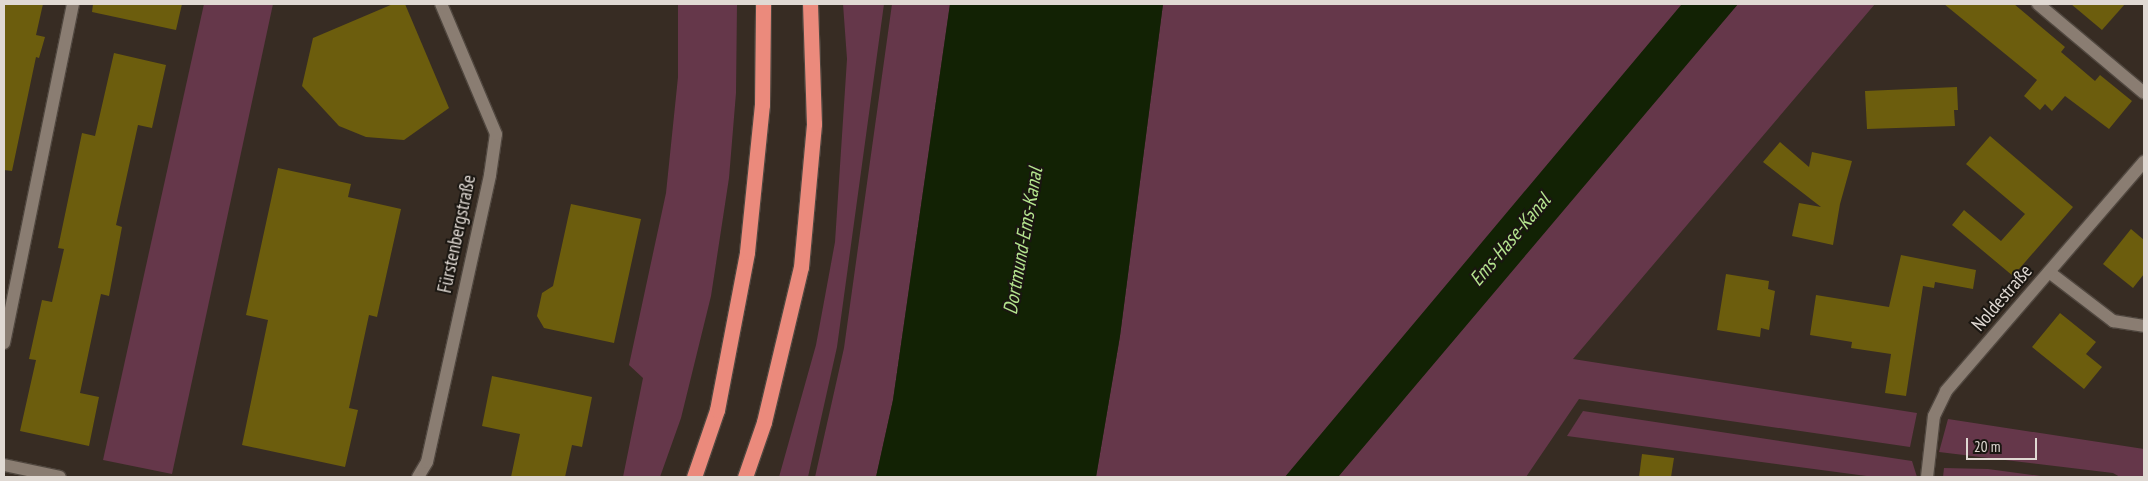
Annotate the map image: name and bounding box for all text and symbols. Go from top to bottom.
water label: Dortmund-Ems-Kanal [998,166,1048,316]
street label: Fürstenbergstraße [433,173,481,295]
water label: Ems-Hase-Kanal [1465,189,1555,291]
street label: Noldestraße [1967,260,2037,336]
scale bar [1968,428,2039,460]
text: 20 m [1974,437,2000,456]

